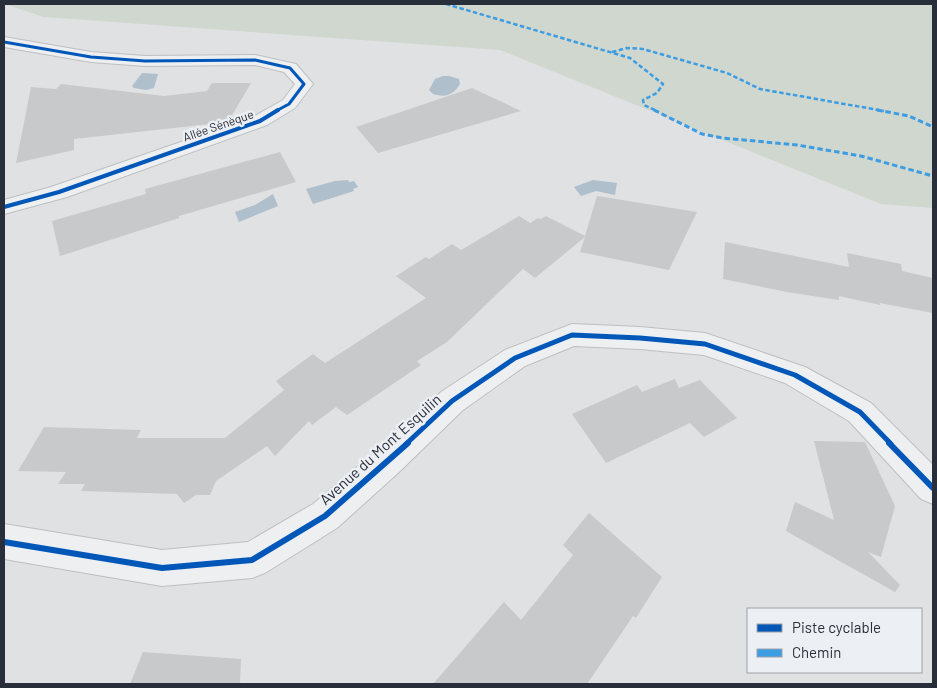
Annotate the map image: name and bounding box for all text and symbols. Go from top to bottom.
street label: Allée Sénèque [181,106,255,144]
street label: Avenue du Mont Esquilin [316,390,444,508]
legend [747,608,922,673]
text: Piste cyclable [792,618,881,636]
text: Chemin [792,643,841,661]

